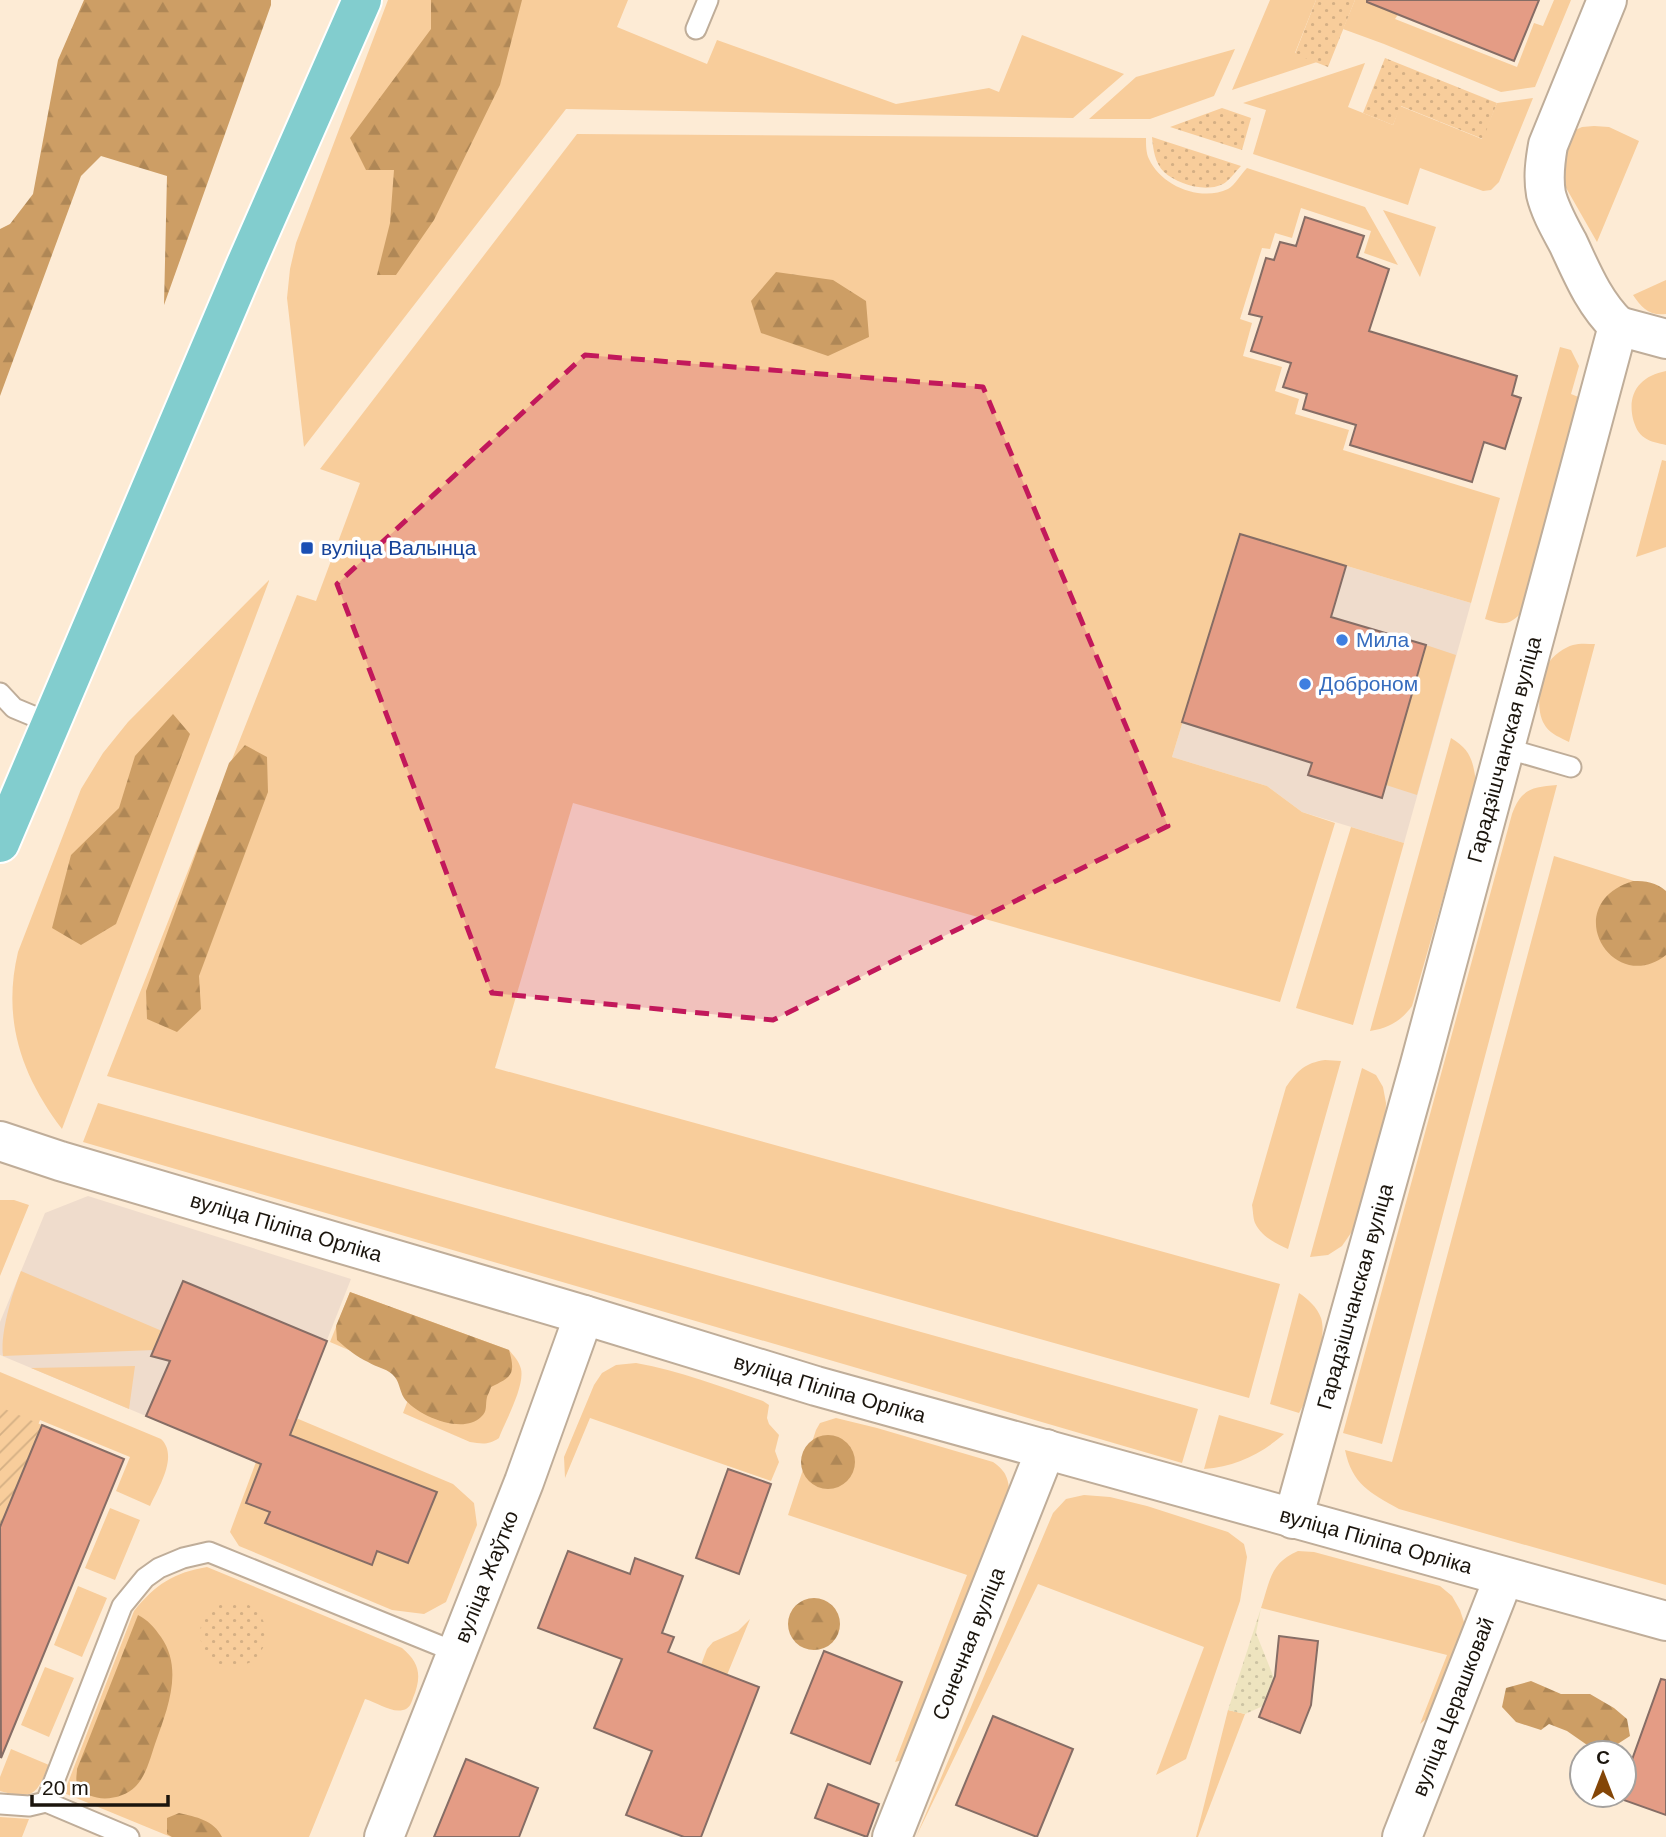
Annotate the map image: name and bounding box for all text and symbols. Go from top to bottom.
place label: вуліца Валынца [321,536,477,559]
marker: вуліца Валынца [299,540,315,556]
place label: Мила [1356,628,1409,651]
marker: Мила [1334,632,1350,648]
street label: Гарадзішчанская вуліца [1463,633,1545,865]
place label: Доброном [1319,672,1418,695]
marker: Доброном [1297,676,1313,692]
street label: Гарадзішчанская вуліца [1312,1181,1397,1412]
street label: вуліца Піліпа Орліка [188,1188,385,1266]
street label: вуліца Піліпа Орліка [731,1350,929,1427]
street label: вуліца Піліпа Орліка [1277,1503,1475,1578]
street label: вуліца Жаўтко [450,1507,523,1646]
street label: Сонечная вуліца [928,1564,1009,1723]
street label: вуліца Церашковай [1407,1614,1498,1799]
north arrow [1568,1739,1638,1809]
text: С [1596,1747,1610,1768]
scale bar [32,1764,168,1808]
text: 20 m [42,1776,89,1799]

